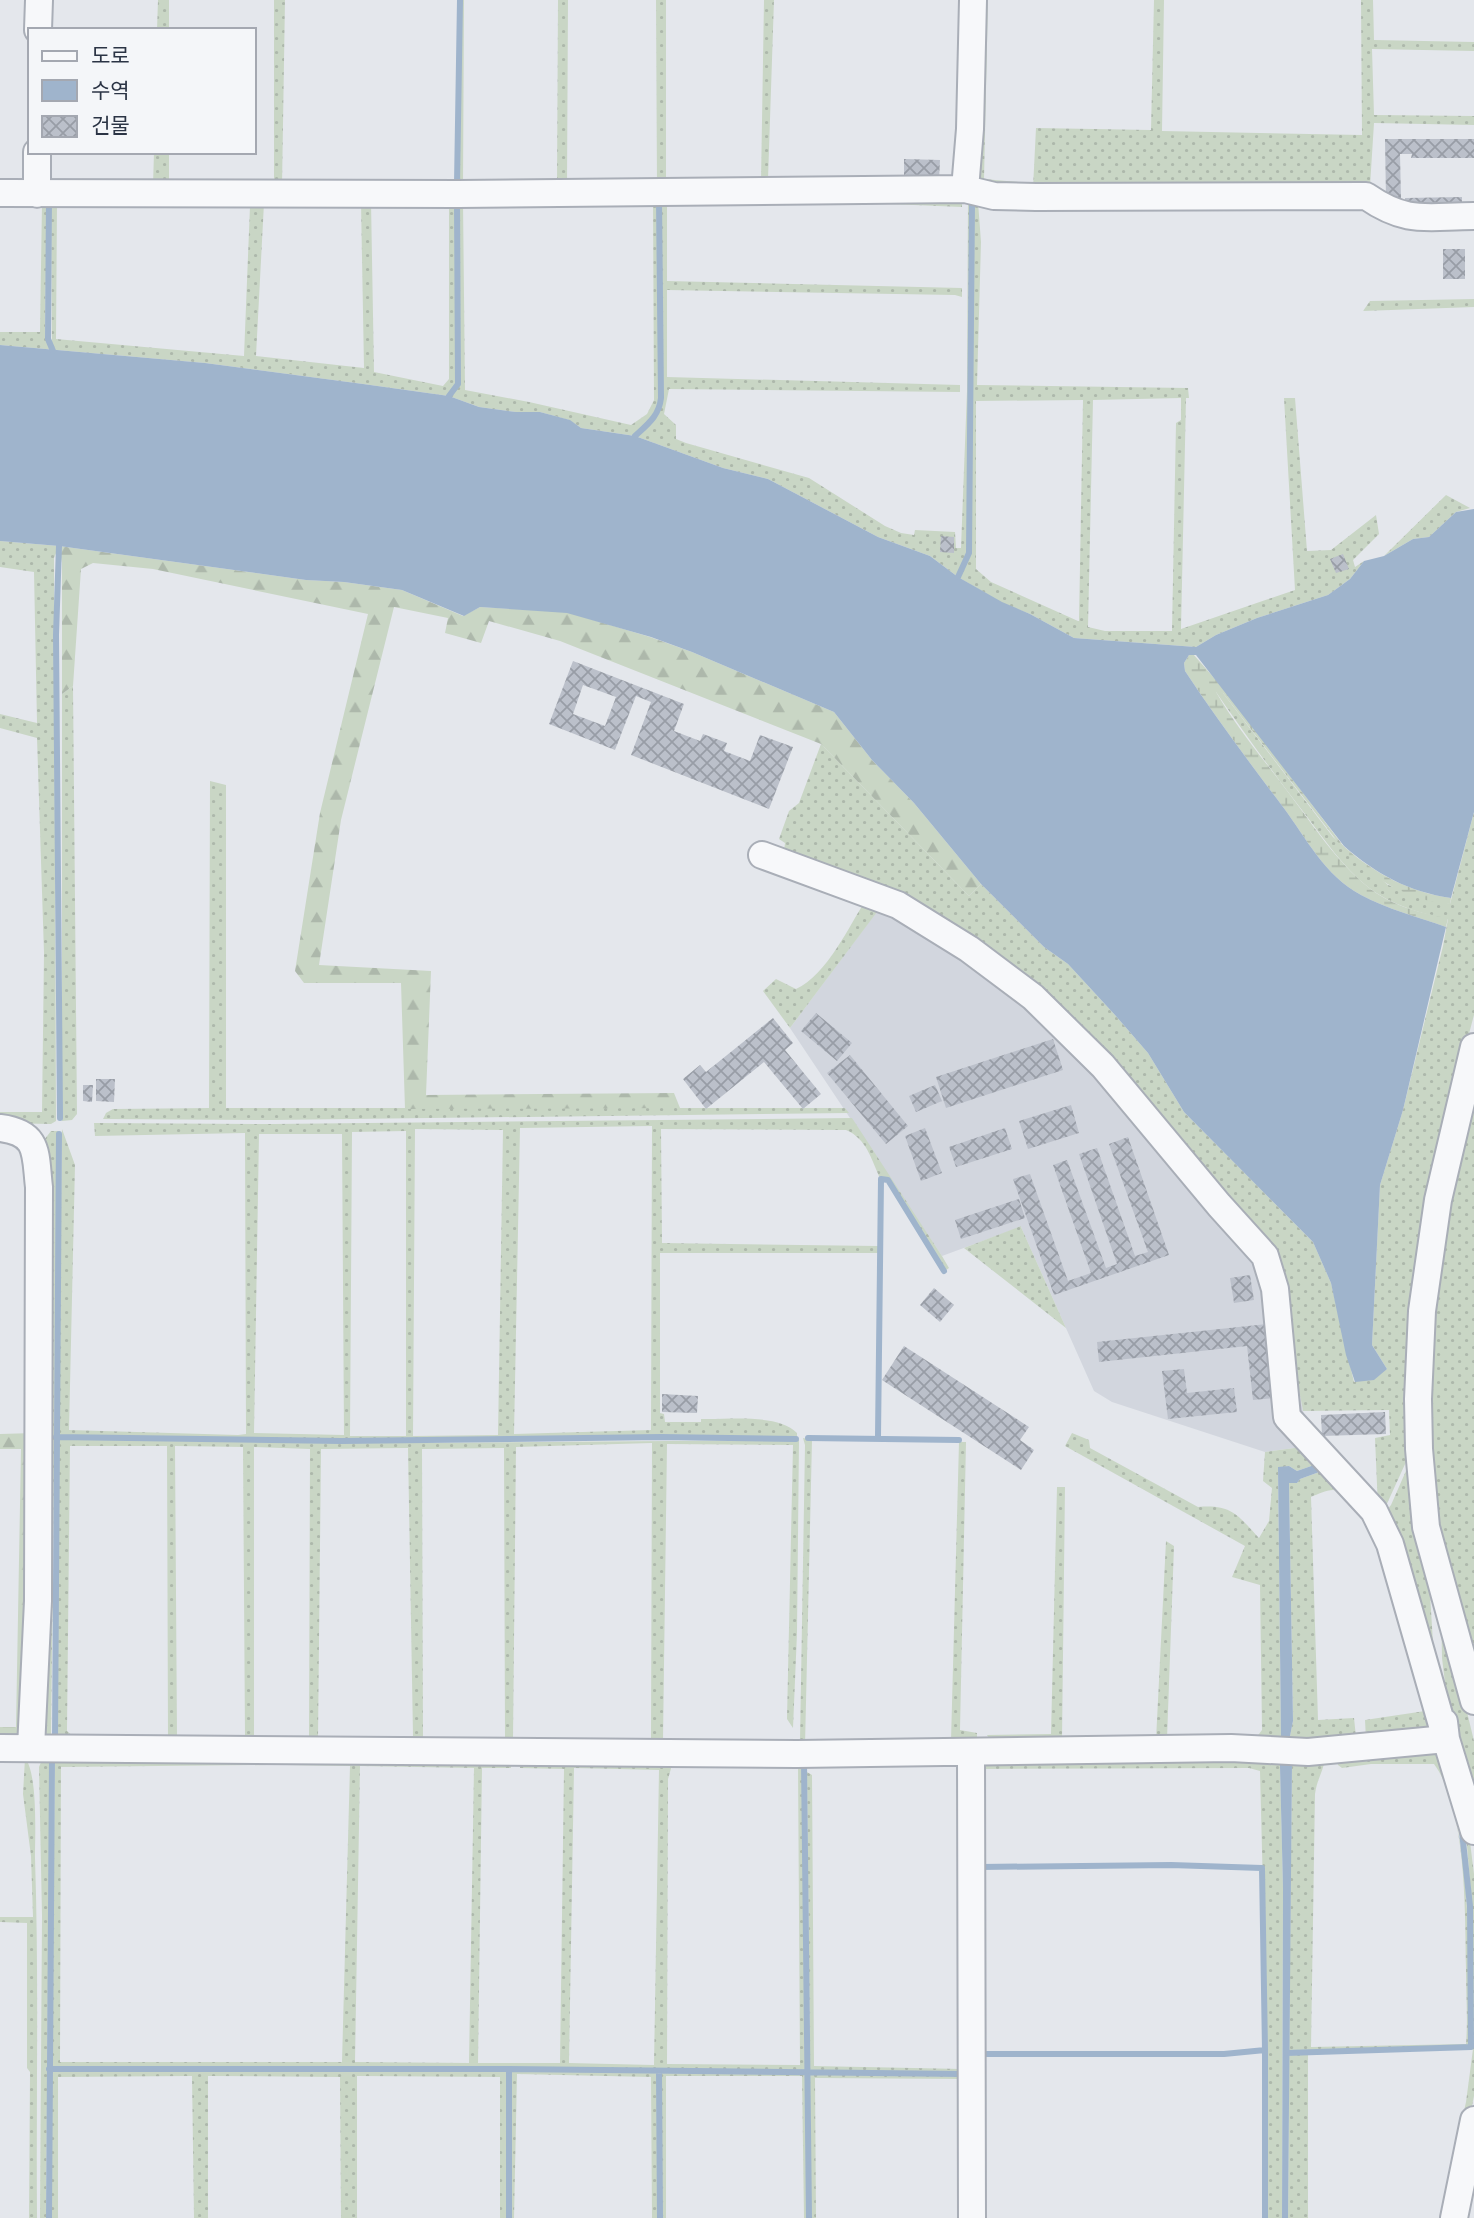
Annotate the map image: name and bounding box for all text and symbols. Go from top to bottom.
legend [28,28,256,154]
text: 도로 [91,42,130,67]
text: 수역 [91,77,130,102]
text: 건물 [91,112,130,137]

